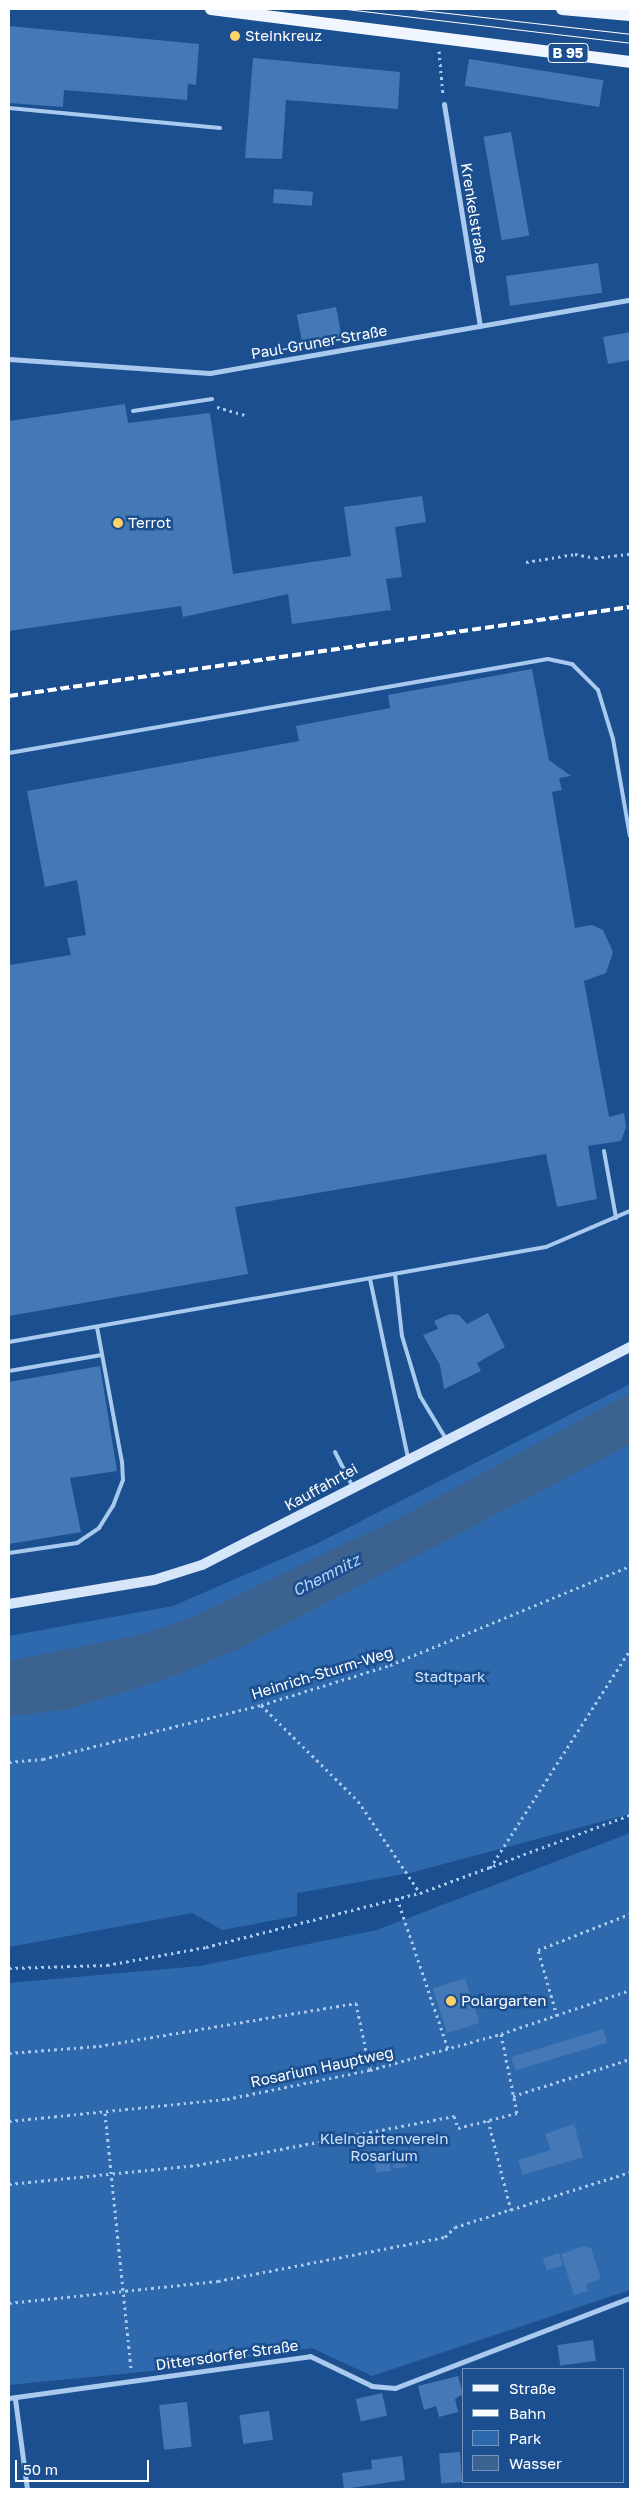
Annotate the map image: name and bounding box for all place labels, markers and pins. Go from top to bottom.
place label: Steinkreuz [245,27,322,45]
marker: Steinkreuz [229,30,241,42]
place label: Terrot [128,514,171,532]
marker: Terrot [112,517,124,529]
place label: Polargarten [461,1992,546,2010]
marker: Polargarten [445,1995,457,2007]

